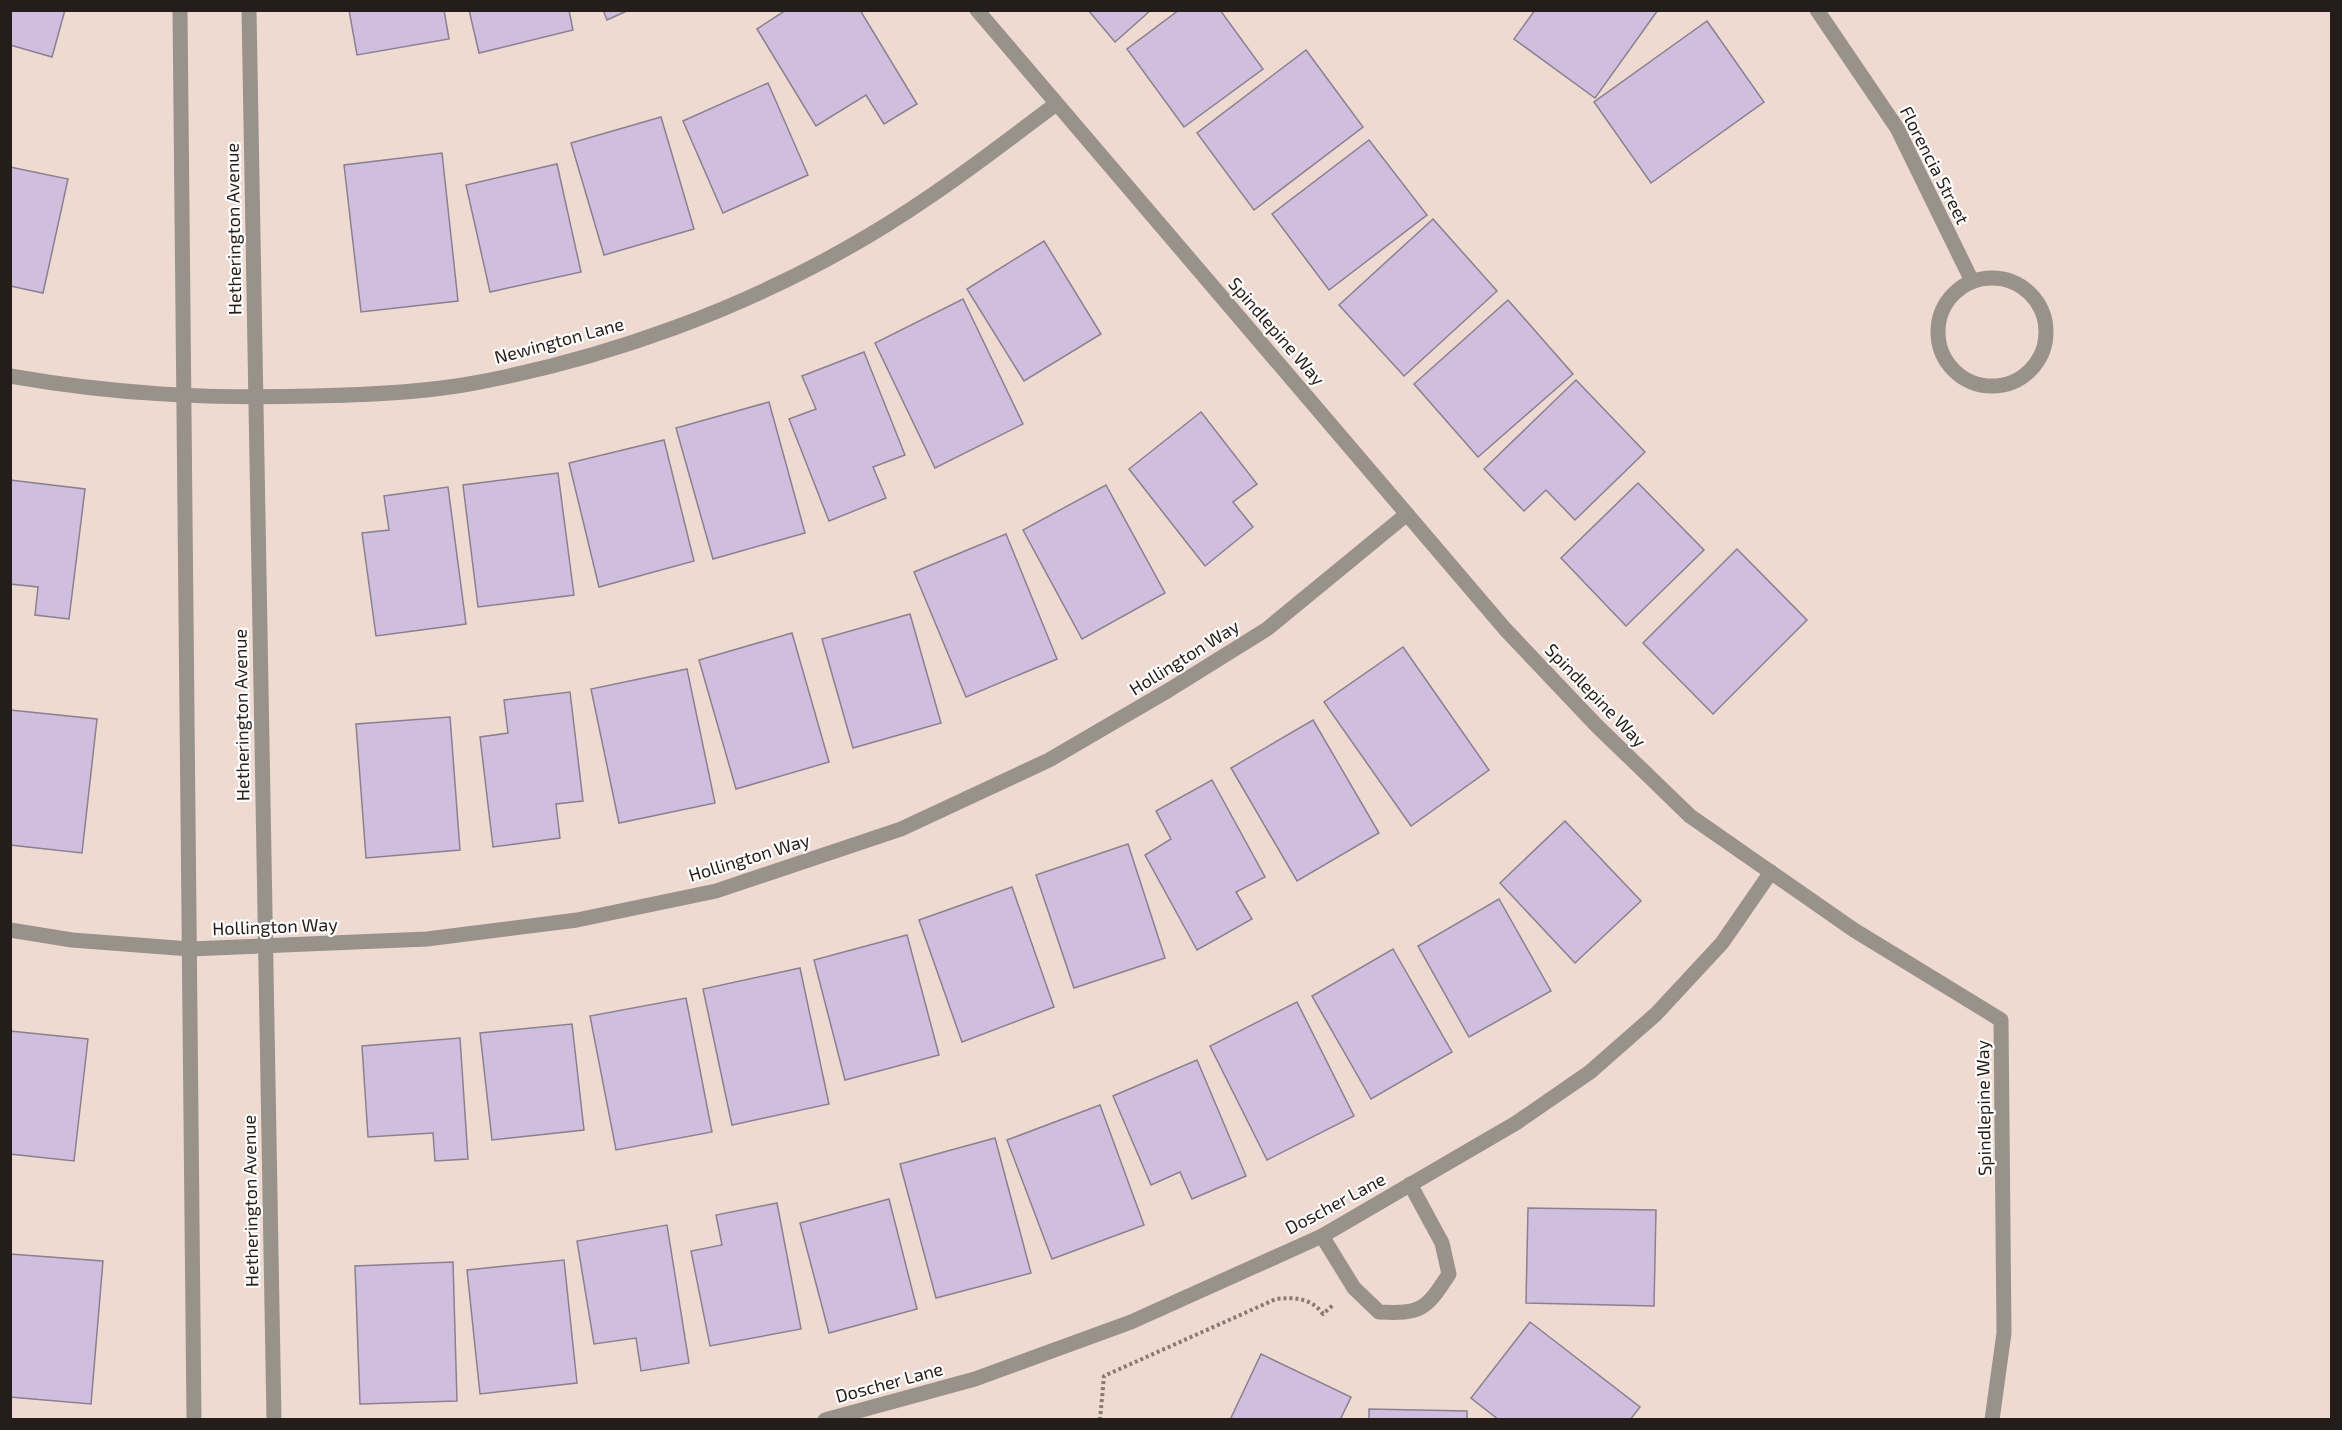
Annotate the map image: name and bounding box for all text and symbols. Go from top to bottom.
street label: Florencia Street [1896,102,1974,228]
street label: Hetherington Avenue [220,143,246,315]
street label: Spindlepine Way [1224,273,1330,390]
street label: Newington Lane [492,312,626,368]
street label: Hollington Way [1125,614,1243,700]
street label: Hetherington Avenue [228,629,254,801]
street label: Spindlepine Way [1541,638,1651,752]
street label: Hollington Way [686,828,813,886]
street label: Hollington Way [212,913,339,939]
street label: Spindlepine Way [1971,1039,1995,1176]
street label: Hetherington Avenue [237,1115,263,1287]
street label: Doscher Lane [1281,1167,1389,1239]
street label: Doscher Lane [833,1357,945,1407]

